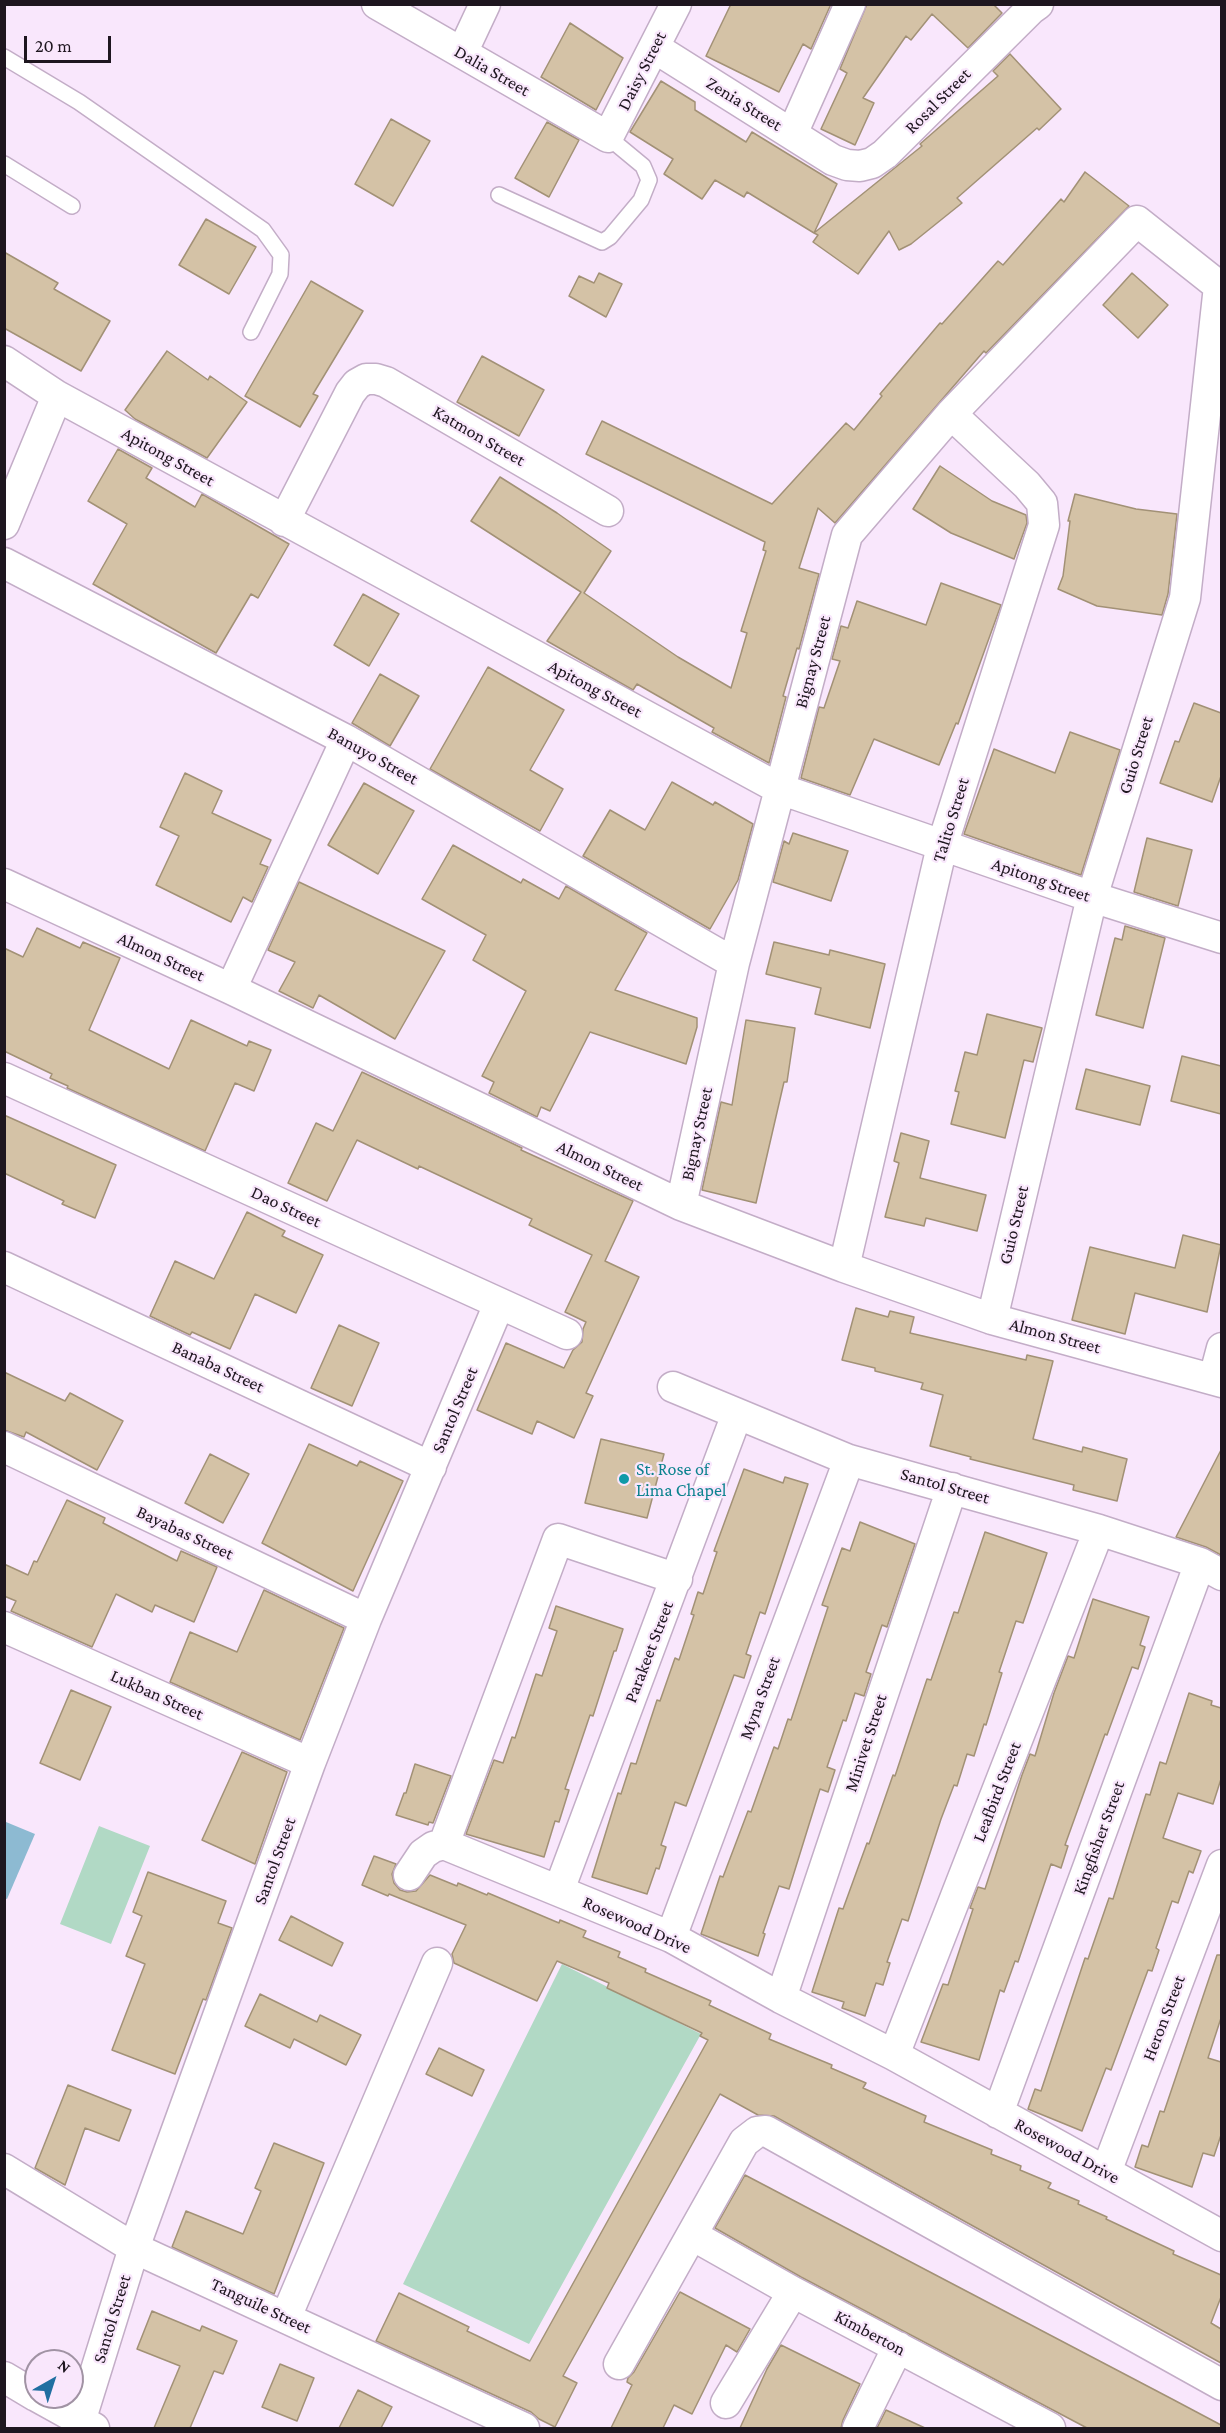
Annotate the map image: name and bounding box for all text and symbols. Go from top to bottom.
scale bar [27,24,114,62]
street label: Daisy Street [613,28,671,114]
text: 20 m [35,36,72,56]
street label: Dalia Street [450,41,534,101]
street label: Rosal Street [901,64,975,138]
street label: Zenia Street [702,72,786,136]
street label: Katmon Street [429,401,529,471]
street label: Apitong Street [118,423,218,491]
street label: Bignay Street [790,613,836,711]
street label: Apitong Street [544,655,646,723]
street label: Guio Street [1114,714,1158,796]
street label: Banuyo Street [324,722,422,790]
street label: Talito Street [928,775,974,865]
street label: Apitong Street [989,853,1093,907]
street label: Almon Street [114,927,208,987]
street label: Bignay Street [677,1085,717,1183]
street label: Almon Street [553,1136,647,1196]
street label: Dao Street [248,1181,324,1233]
street label: Guio Street [994,1184,1034,1266]
street label: Almon Street [1007,1313,1103,1359]
street label: Banaba Street [168,1336,268,1398]
street label: Santol Street [427,1364,483,1456]
place label: St. Rose of Lima Chapel [636,1458,727,1500]
street label: Santol Street [898,1463,992,1509]
marker: St. Rose of Lima Chapel [617,1472,631,1486]
street label: Bayabas Street [133,1501,237,1565]
street label: Parakeet Street [620,1598,678,1706]
street label: Myna Street [735,1654,785,1742]
street label: Lukban Street [107,1665,207,1725]
street label: Minivet Street [840,1691,892,1795]
street label: Leafbird Street [968,1739,1026,1845]
street label: Kingfisher Street [1068,1778,1130,1898]
street label: Santol Street [249,1814,301,1908]
street label: Rosewood Drive [579,1891,695,1959]
street label: Heron Street [1138,1972,1190,2064]
street label: Rosewood Drive [1011,2113,1123,2189]
street label: Santol Street [88,2272,136,2366]
street label: Tanguile Street [207,2273,315,2339]
street label: Kimberton [831,2305,909,2361]
north arrow [24,2349,84,2409]
text: N [55,2356,74,2376]

